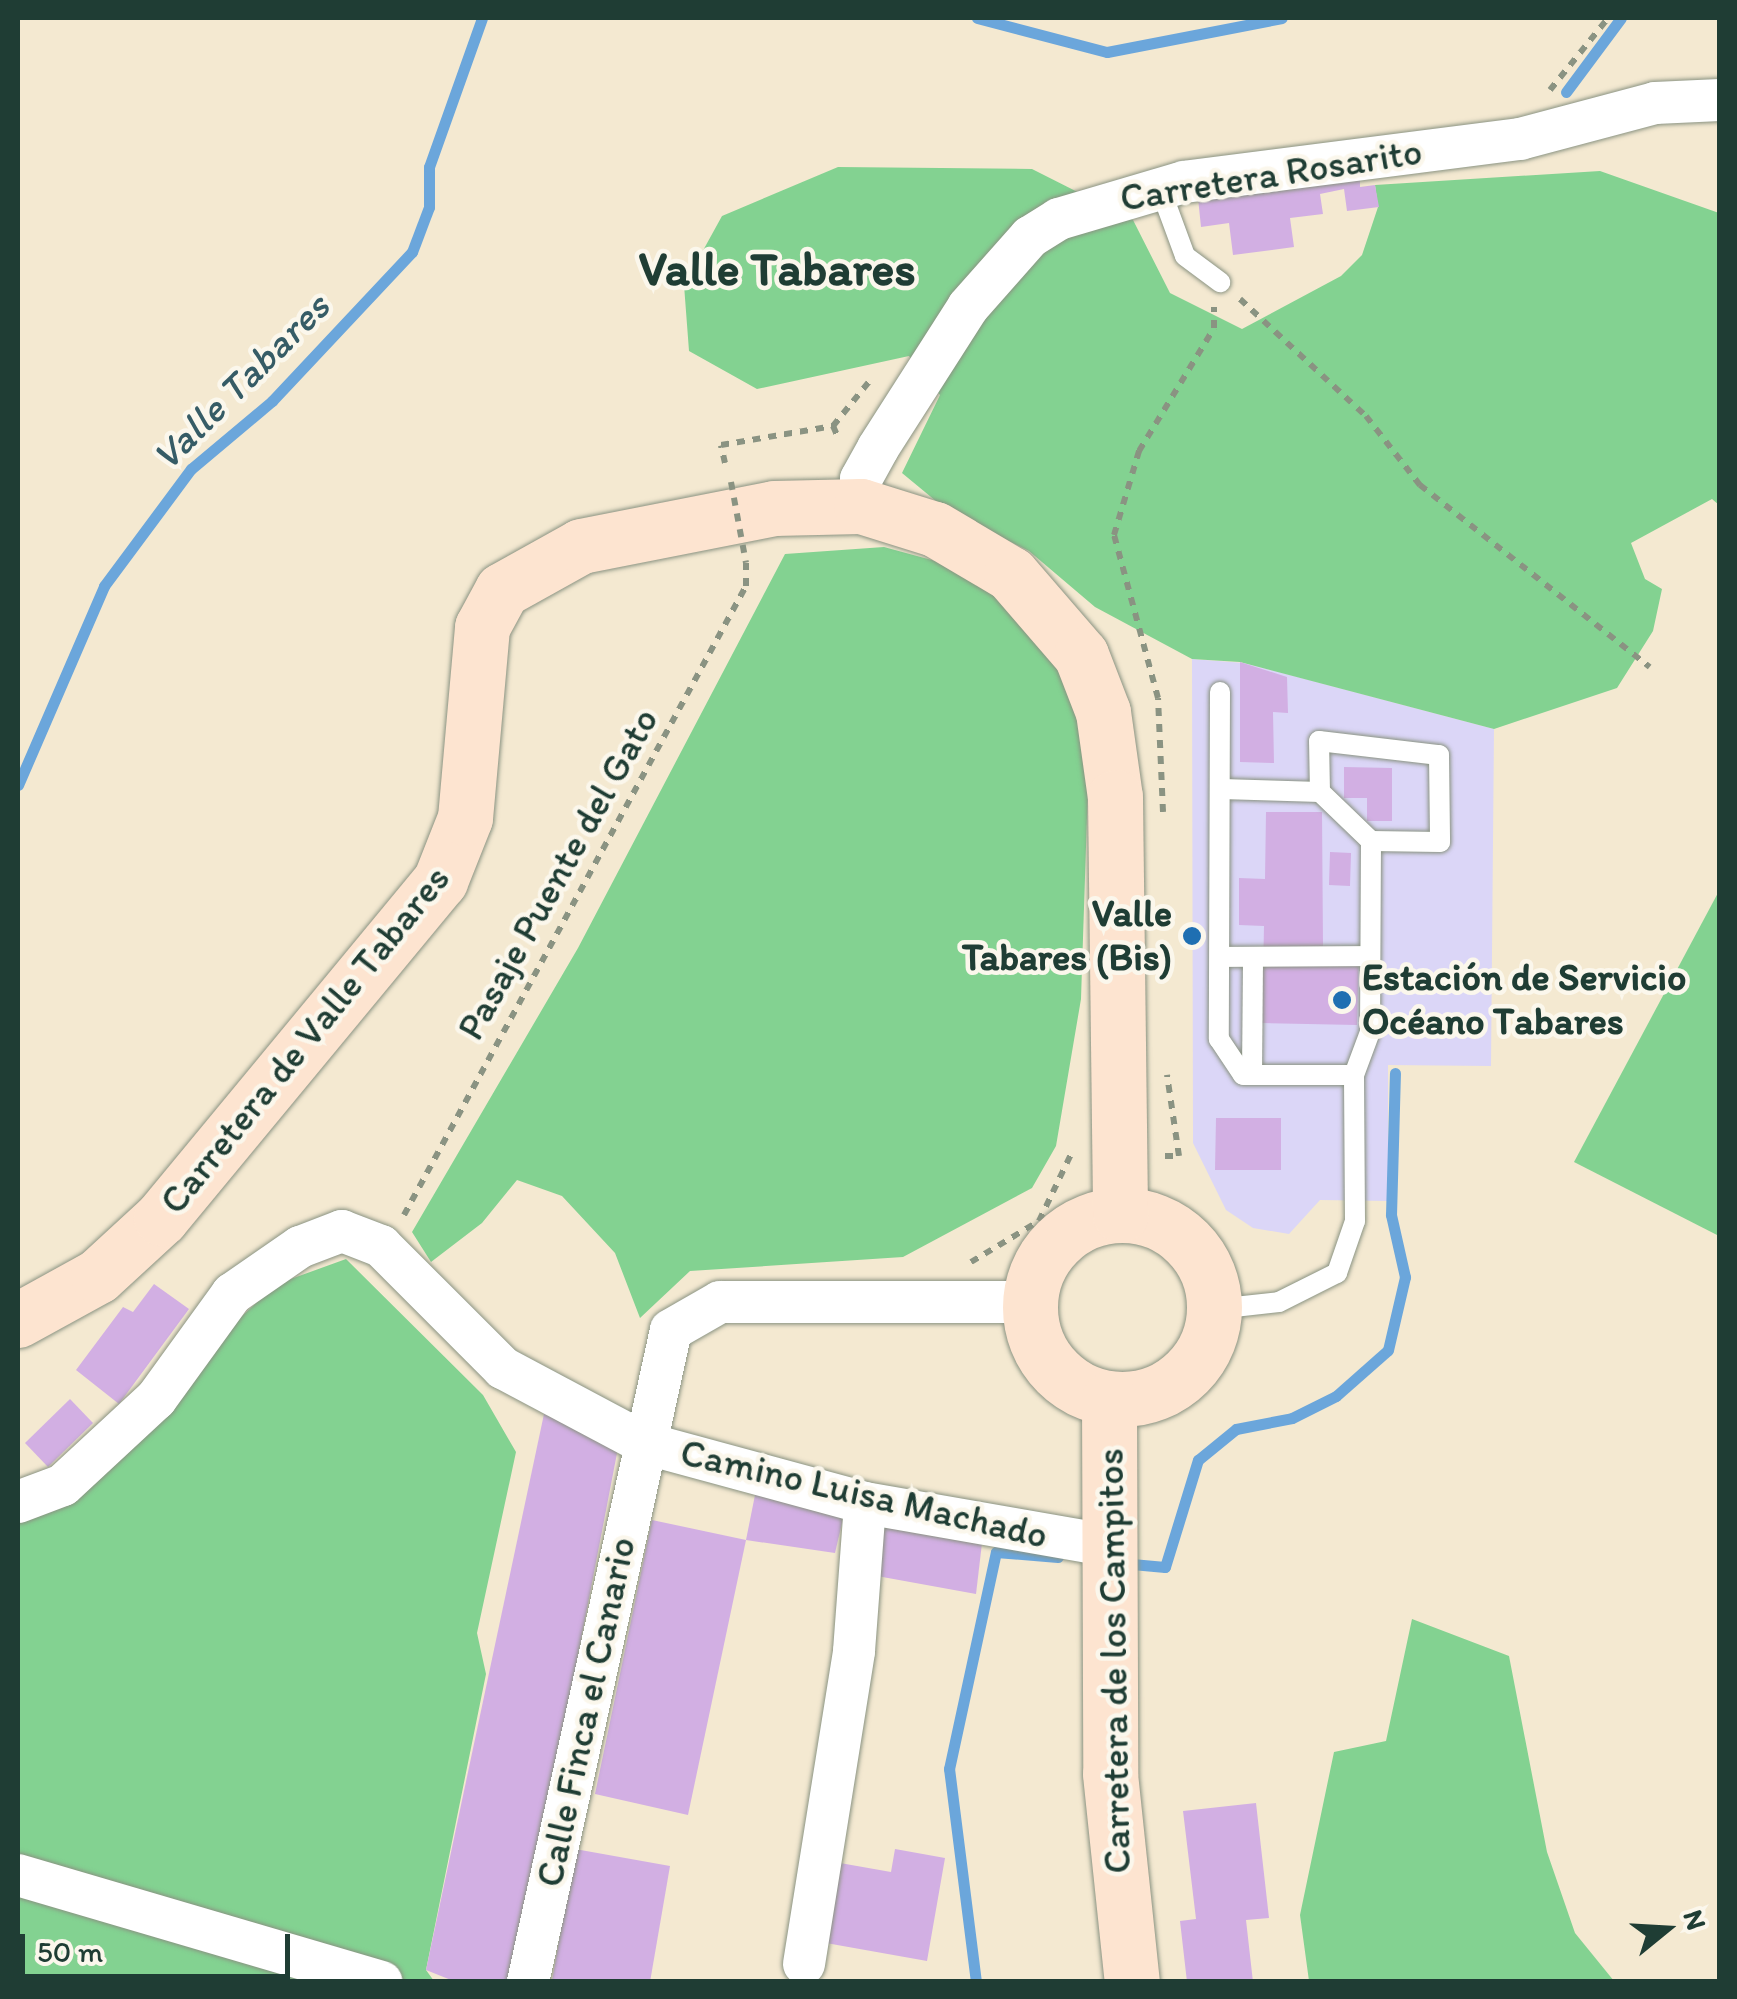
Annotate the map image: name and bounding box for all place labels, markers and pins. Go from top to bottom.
place label: Valle Tabares (Bis) [962,891,1172,981]
marker: Valle Tabares (Bis) [1181,925,1203,947]
place label: Estación de Servicio Océano Tabares [1362,955,1687,1044]
marker: Estación de Servicio Océano Tabares [1331,989,1353,1011]

